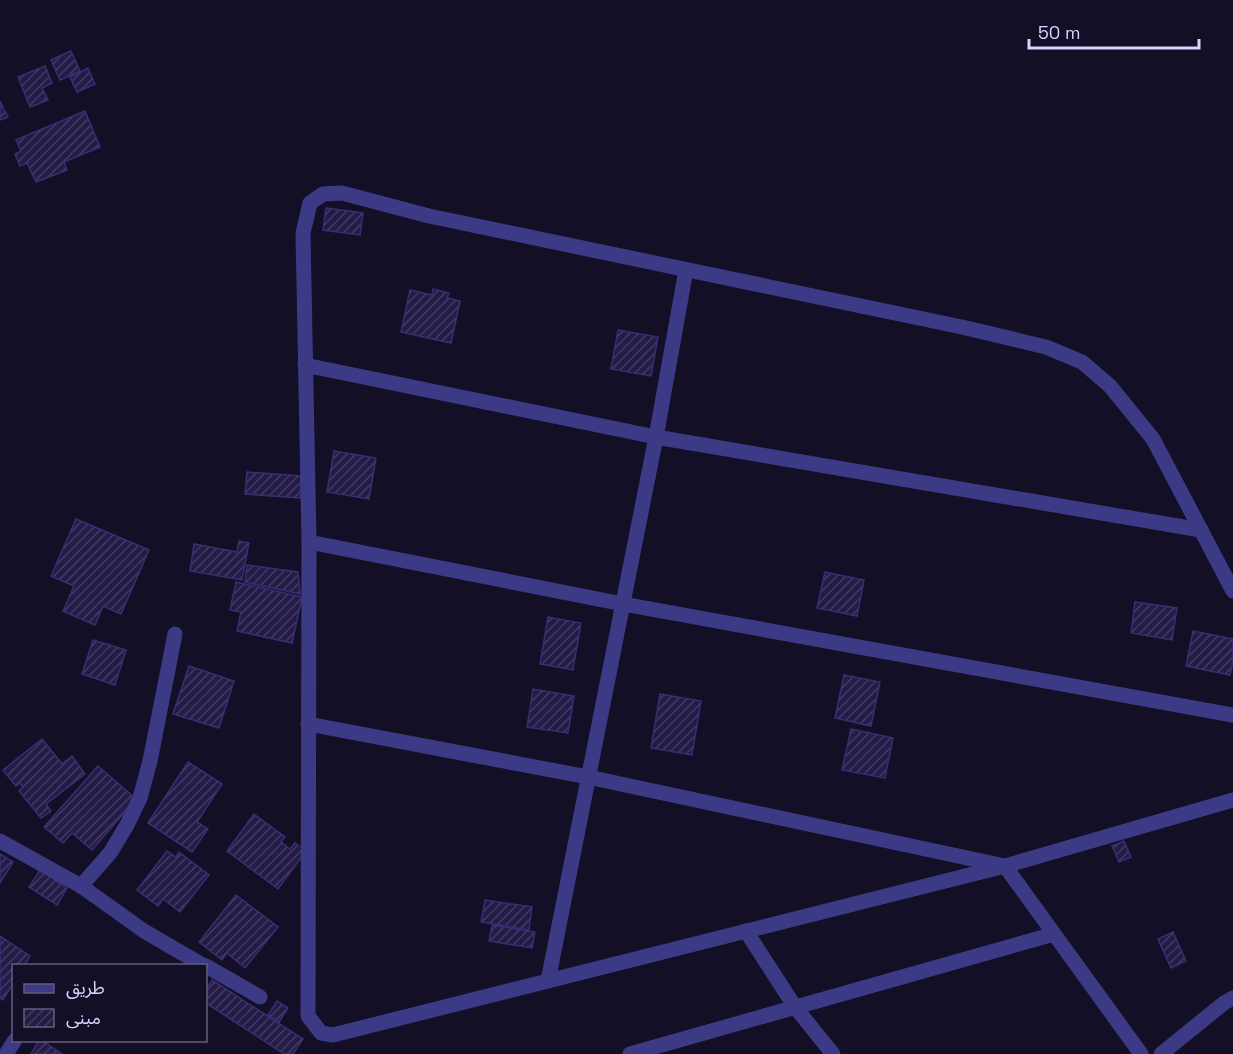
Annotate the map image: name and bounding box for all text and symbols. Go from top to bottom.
scale bar [1029,12,1198,50]
text: 50 m [1038,21,1080,44]
legend [12,964,207,1042]
text: طريق [66,976,105,999]
text: مبنى [66,1006,101,1029]

